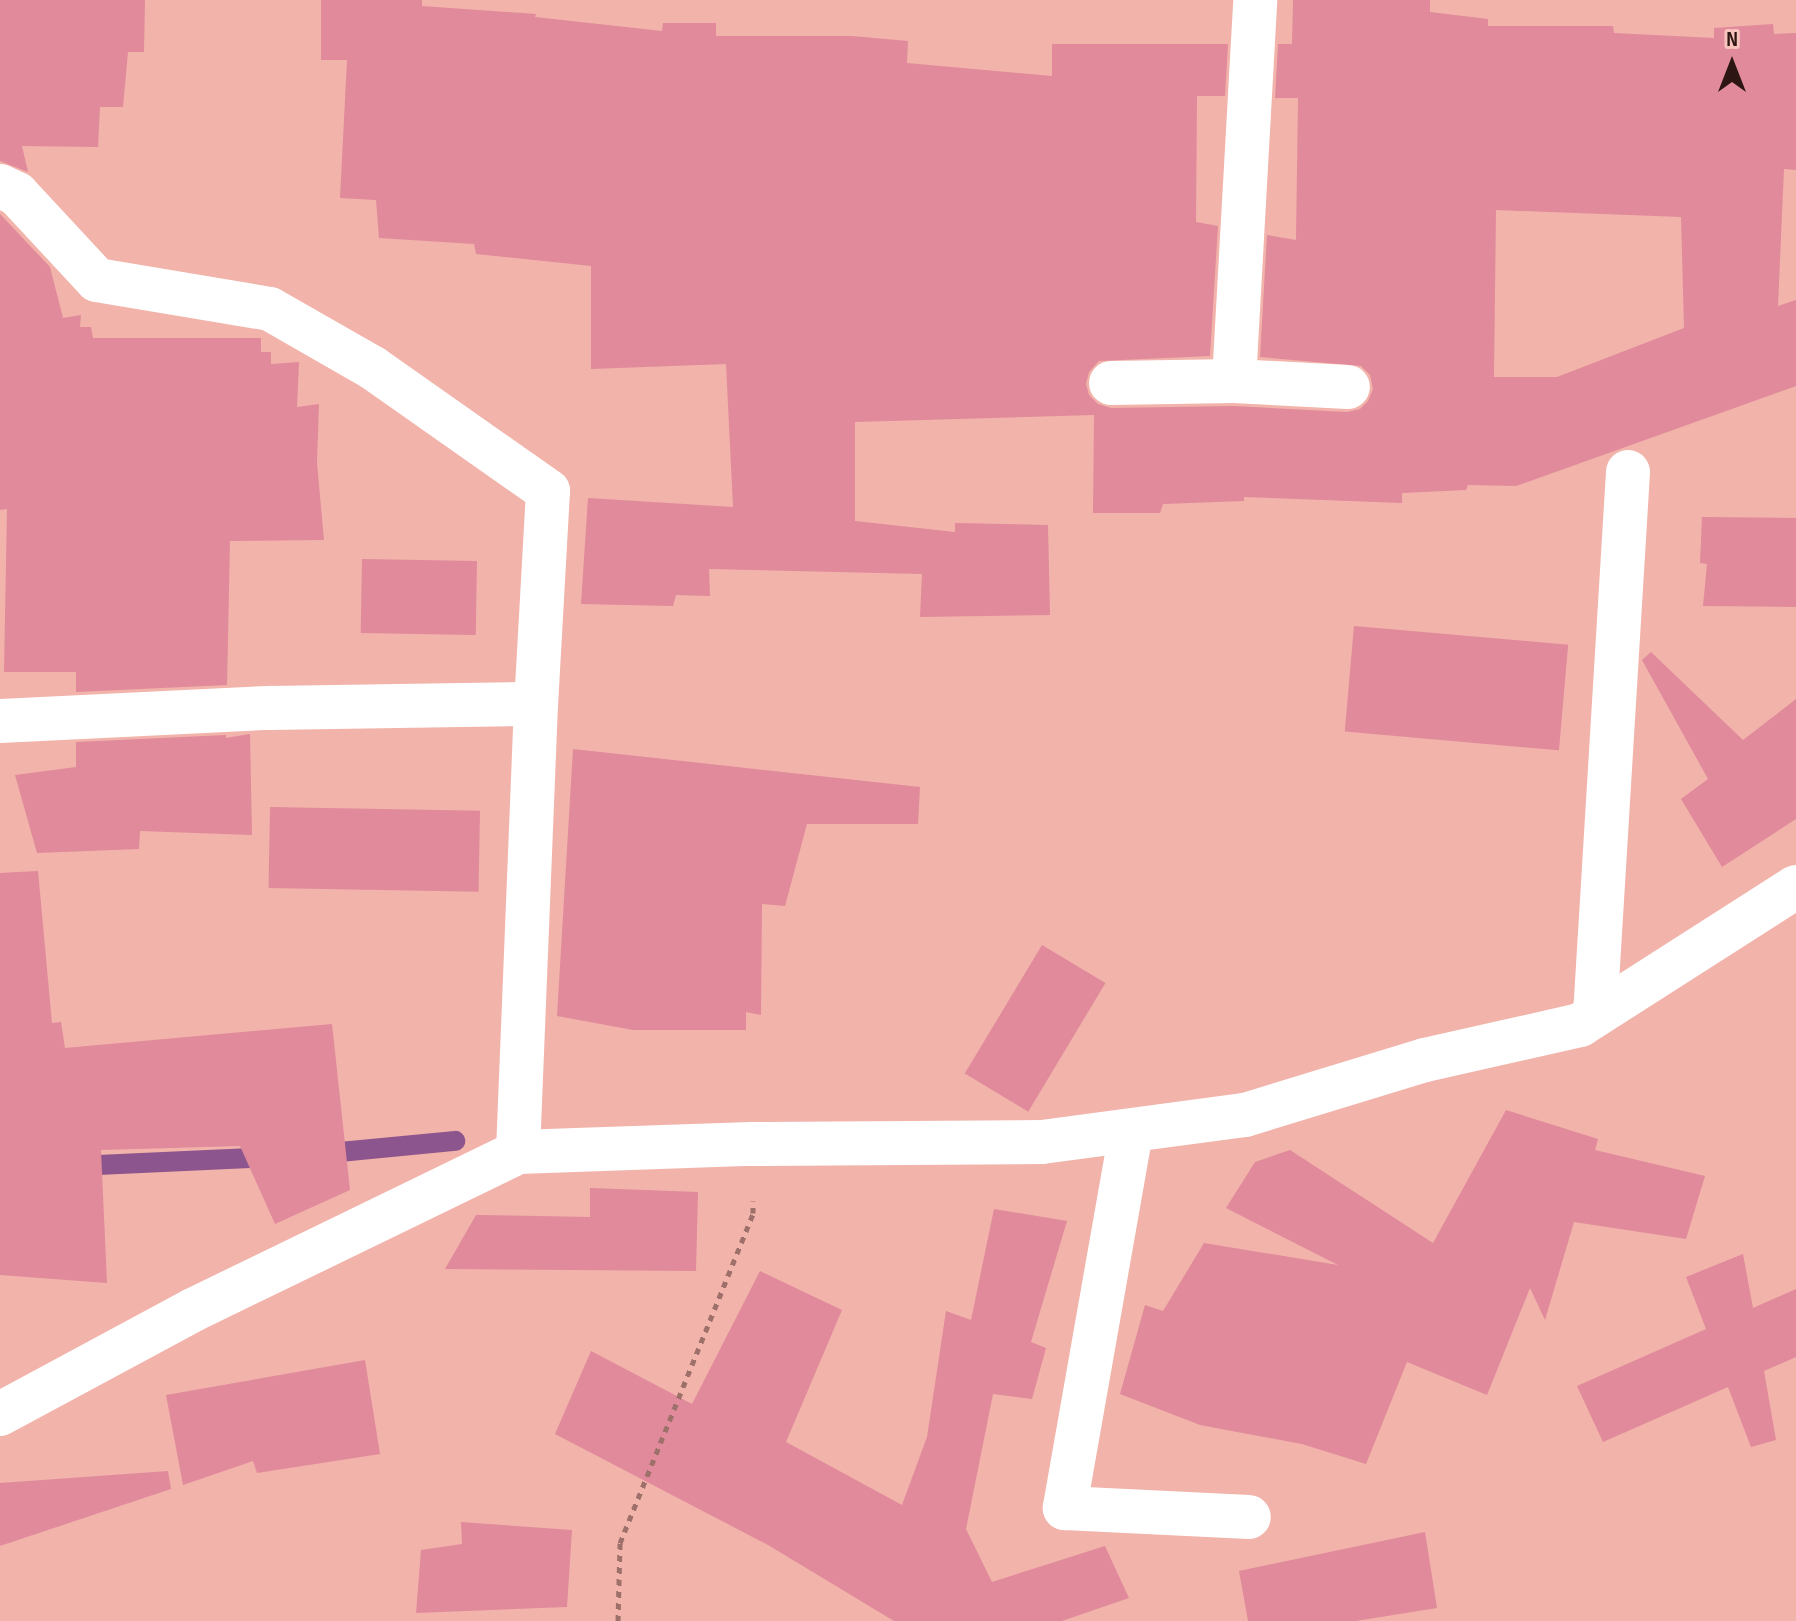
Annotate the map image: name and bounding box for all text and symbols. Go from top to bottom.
north arrow [1692,24,1772,104]
text: N [1726,26,1738,53]

